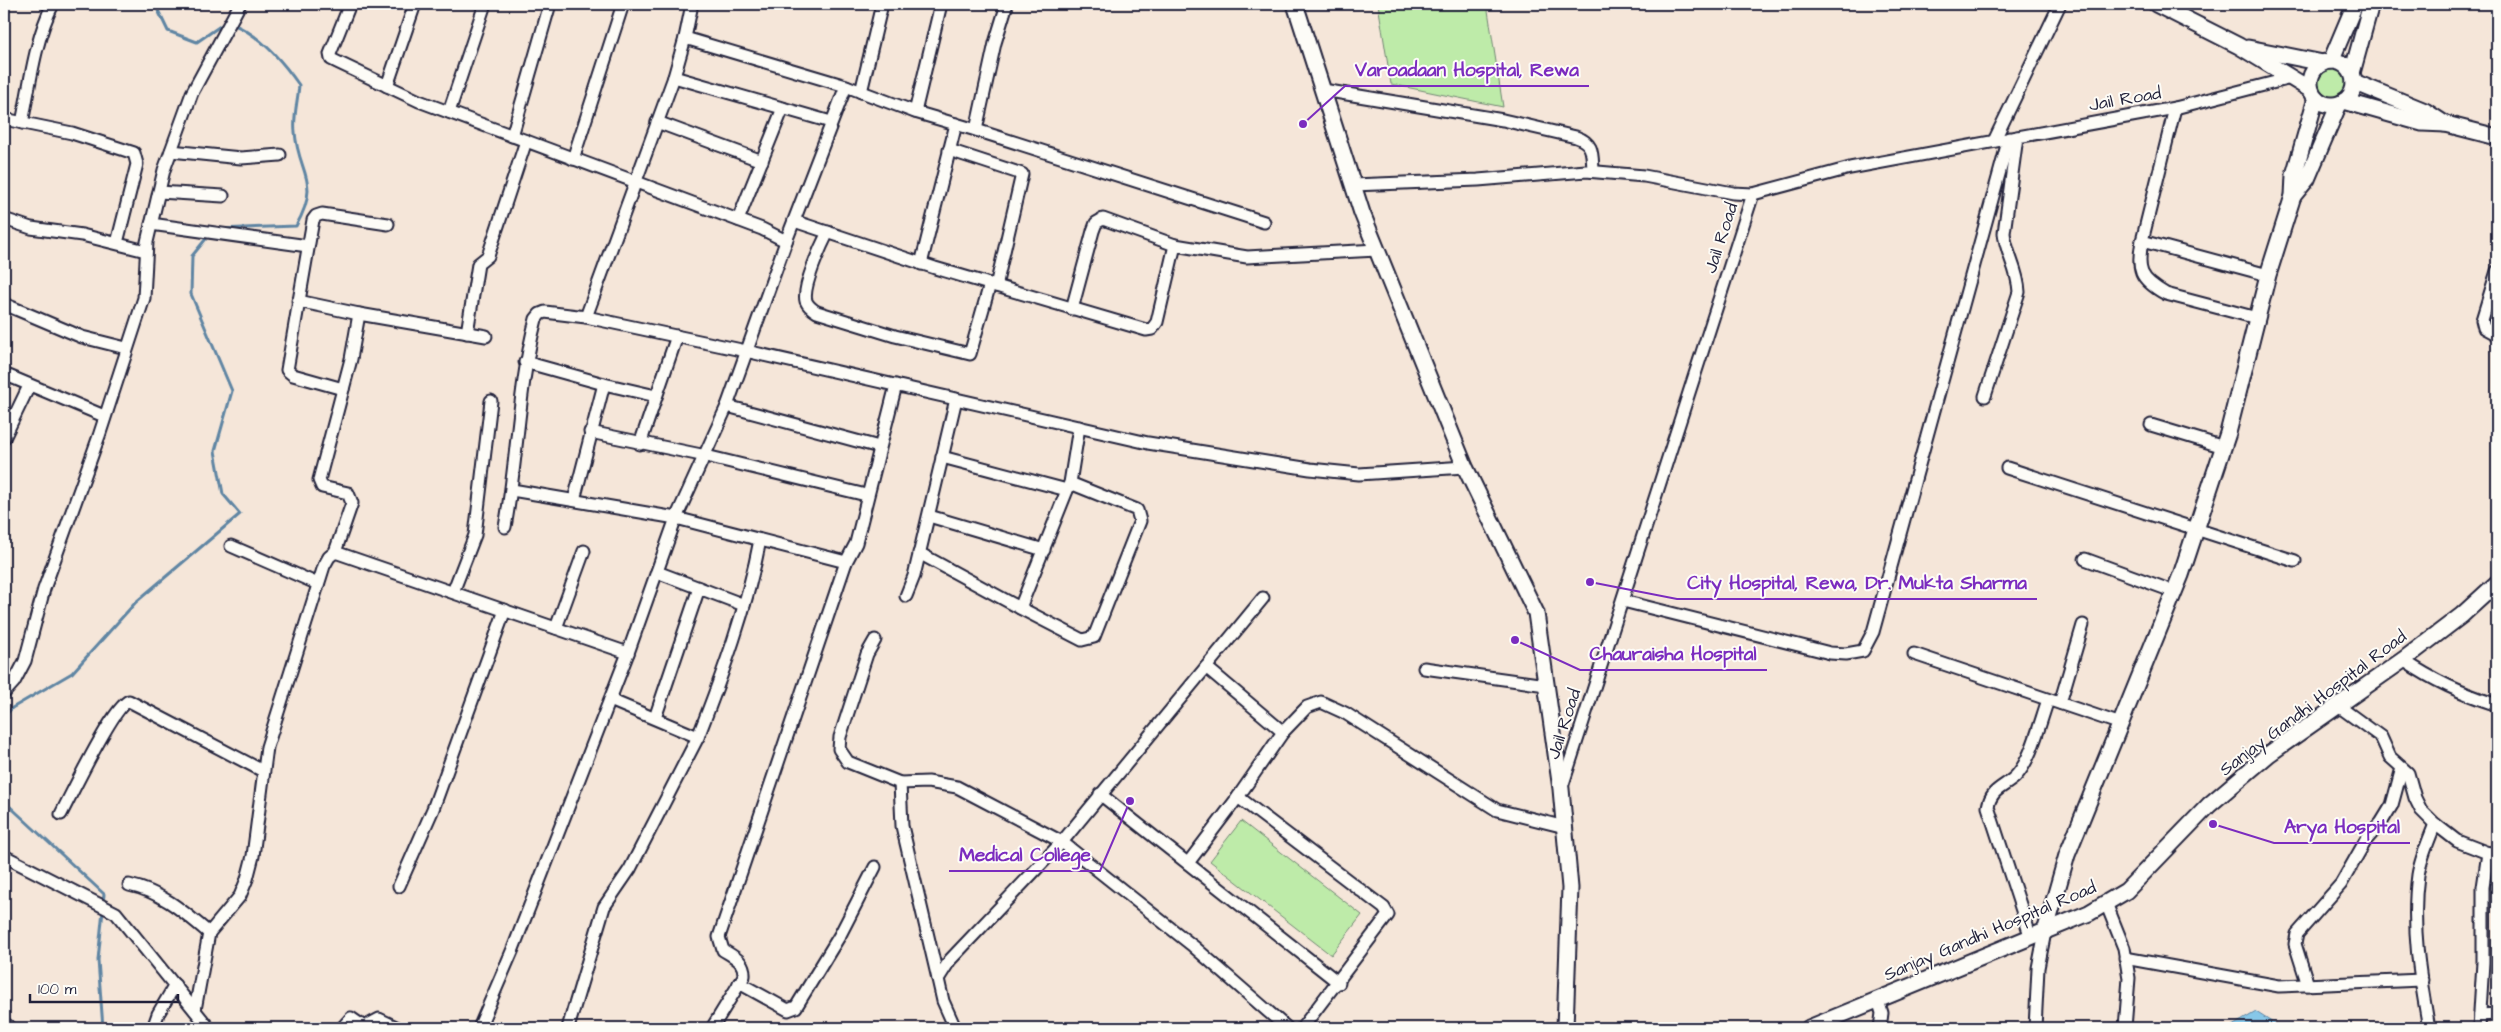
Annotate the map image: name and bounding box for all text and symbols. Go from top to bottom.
callout: Varoadaan Hospital, Rewa [1345,52,1589,86]
text: Varoadaan Hospital, Rewa [1354,57,1579,84]
street label: Jail Road [2087,80,2163,118]
street label: Jail Road [1698,200,1744,276]
callout: City Hospital, Rewa, Dr. Mukta Sharma [1677,565,2037,599]
text: City Hospital, Rewa, Dr. Mukta Sharma [1687,570,2027,598]
street label: Sanjay Gandhi Hospital Road [2214,624,2412,783]
callout: Chauraisha Hospital [1580,636,1767,670]
text: Chauraisha Hospital [1590,641,1756,668]
street label: Jail Road [1541,686,1587,762]
callout: Arya Hospital [2274,809,2410,843]
text: Arya Hospital [2284,814,2400,842]
callout: Medical College [949,837,1100,871]
text: Medical College [959,842,1091,870]
street label: Sanjay Gandhi Hospital Road [1880,875,2100,988]
scale bar [30,972,178,1004]
text: 100 m [38,979,77,1000]

